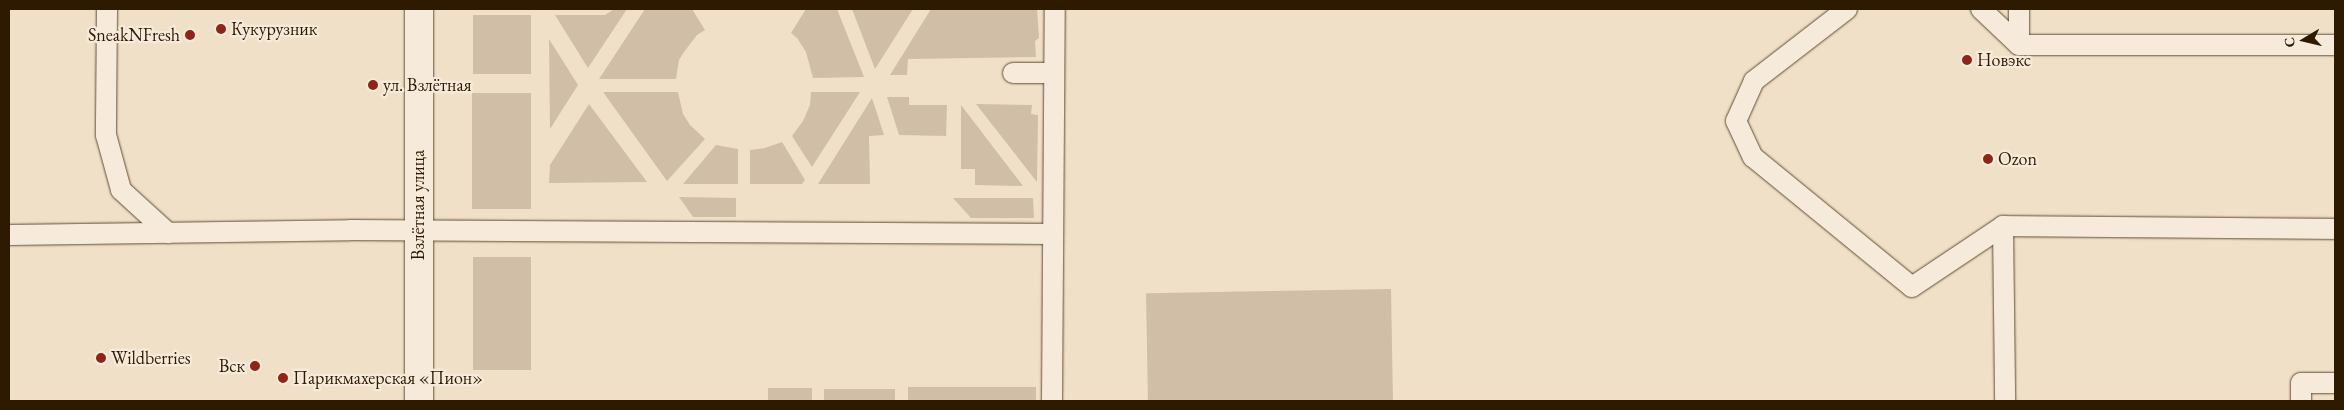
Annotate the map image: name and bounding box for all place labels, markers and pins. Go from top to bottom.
place label: Кукурузник [231,18,317,40]
marker: Кукурузник [215,23,227,35]
place label: SneakNFresh [88,24,180,46]
marker: SneakNFresh [184,29,196,41]
place label: Новэкс [1977,49,2031,71]
marker: Новэкс [1961,54,1973,66]
place label: ул. Взлётная [383,74,472,96]
marker: ул. Взлётная [367,79,379,91]
place label: Ozon [1998,148,2037,170]
marker: Ozon [1982,153,1994,165]
place label: Wildberries [111,347,191,369]
marker: Wildberries [95,352,107,364]
place label: Вск [219,355,245,377]
marker: Вск [249,360,261,372]
place label: Парикмахерская «Пион» [293,367,483,389]
marker: Парикмахерская «Пион» [277,372,289,384]

